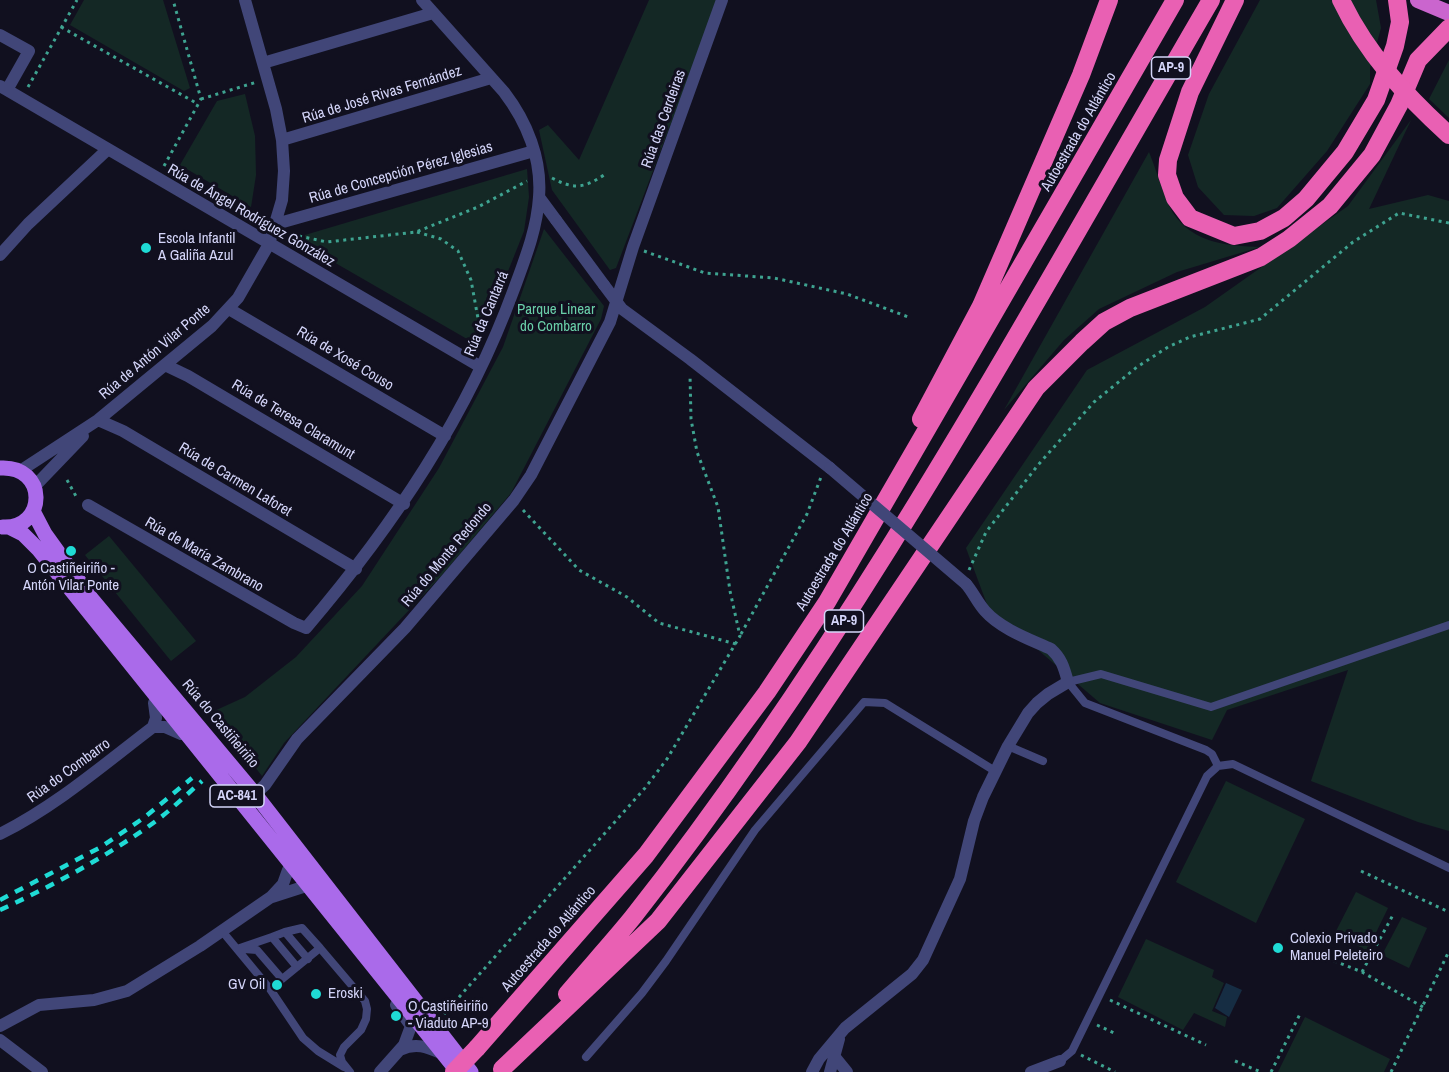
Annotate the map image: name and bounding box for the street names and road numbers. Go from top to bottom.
road number: AP-9 [1152,57,1190,79]
street label: Rúa de José Rivas Fernández [300,62,464,128]
street label: Rúa das Cerdeiras [638,67,690,171]
street label: Autoestrada do Atlántico [1038,69,1120,195]
street label: Rúa de Concepción Pérez Iglesias [307,138,495,208]
street label: Rúa de Ángel Rodríguez González [164,161,338,271]
street label: Rúa da Cantarrá [461,269,513,359]
street label: Rúa de Antón Vilar Ponte [96,300,214,404]
street label: Rúa de Xosé Couso [293,323,397,395]
street label: Rúa de Teresa Claramunt [228,376,358,464]
street label: Rúa de Carmen Laforet [175,439,295,521]
street label: Autoestrada do Atlántico [793,490,877,614]
street label: Rúa do Monte Redondo [398,499,496,611]
street label: Rúa de María Zambrano [141,514,267,596]
road number: AP-9 [824,610,864,632]
street label: Rúa do Castiñeiriño [178,676,262,772]
street label: Rúa do Combarro [24,735,114,807]
road number: AC-841 [210,785,264,807]
street label: Autoestrada do Atlántico [498,882,600,996]

